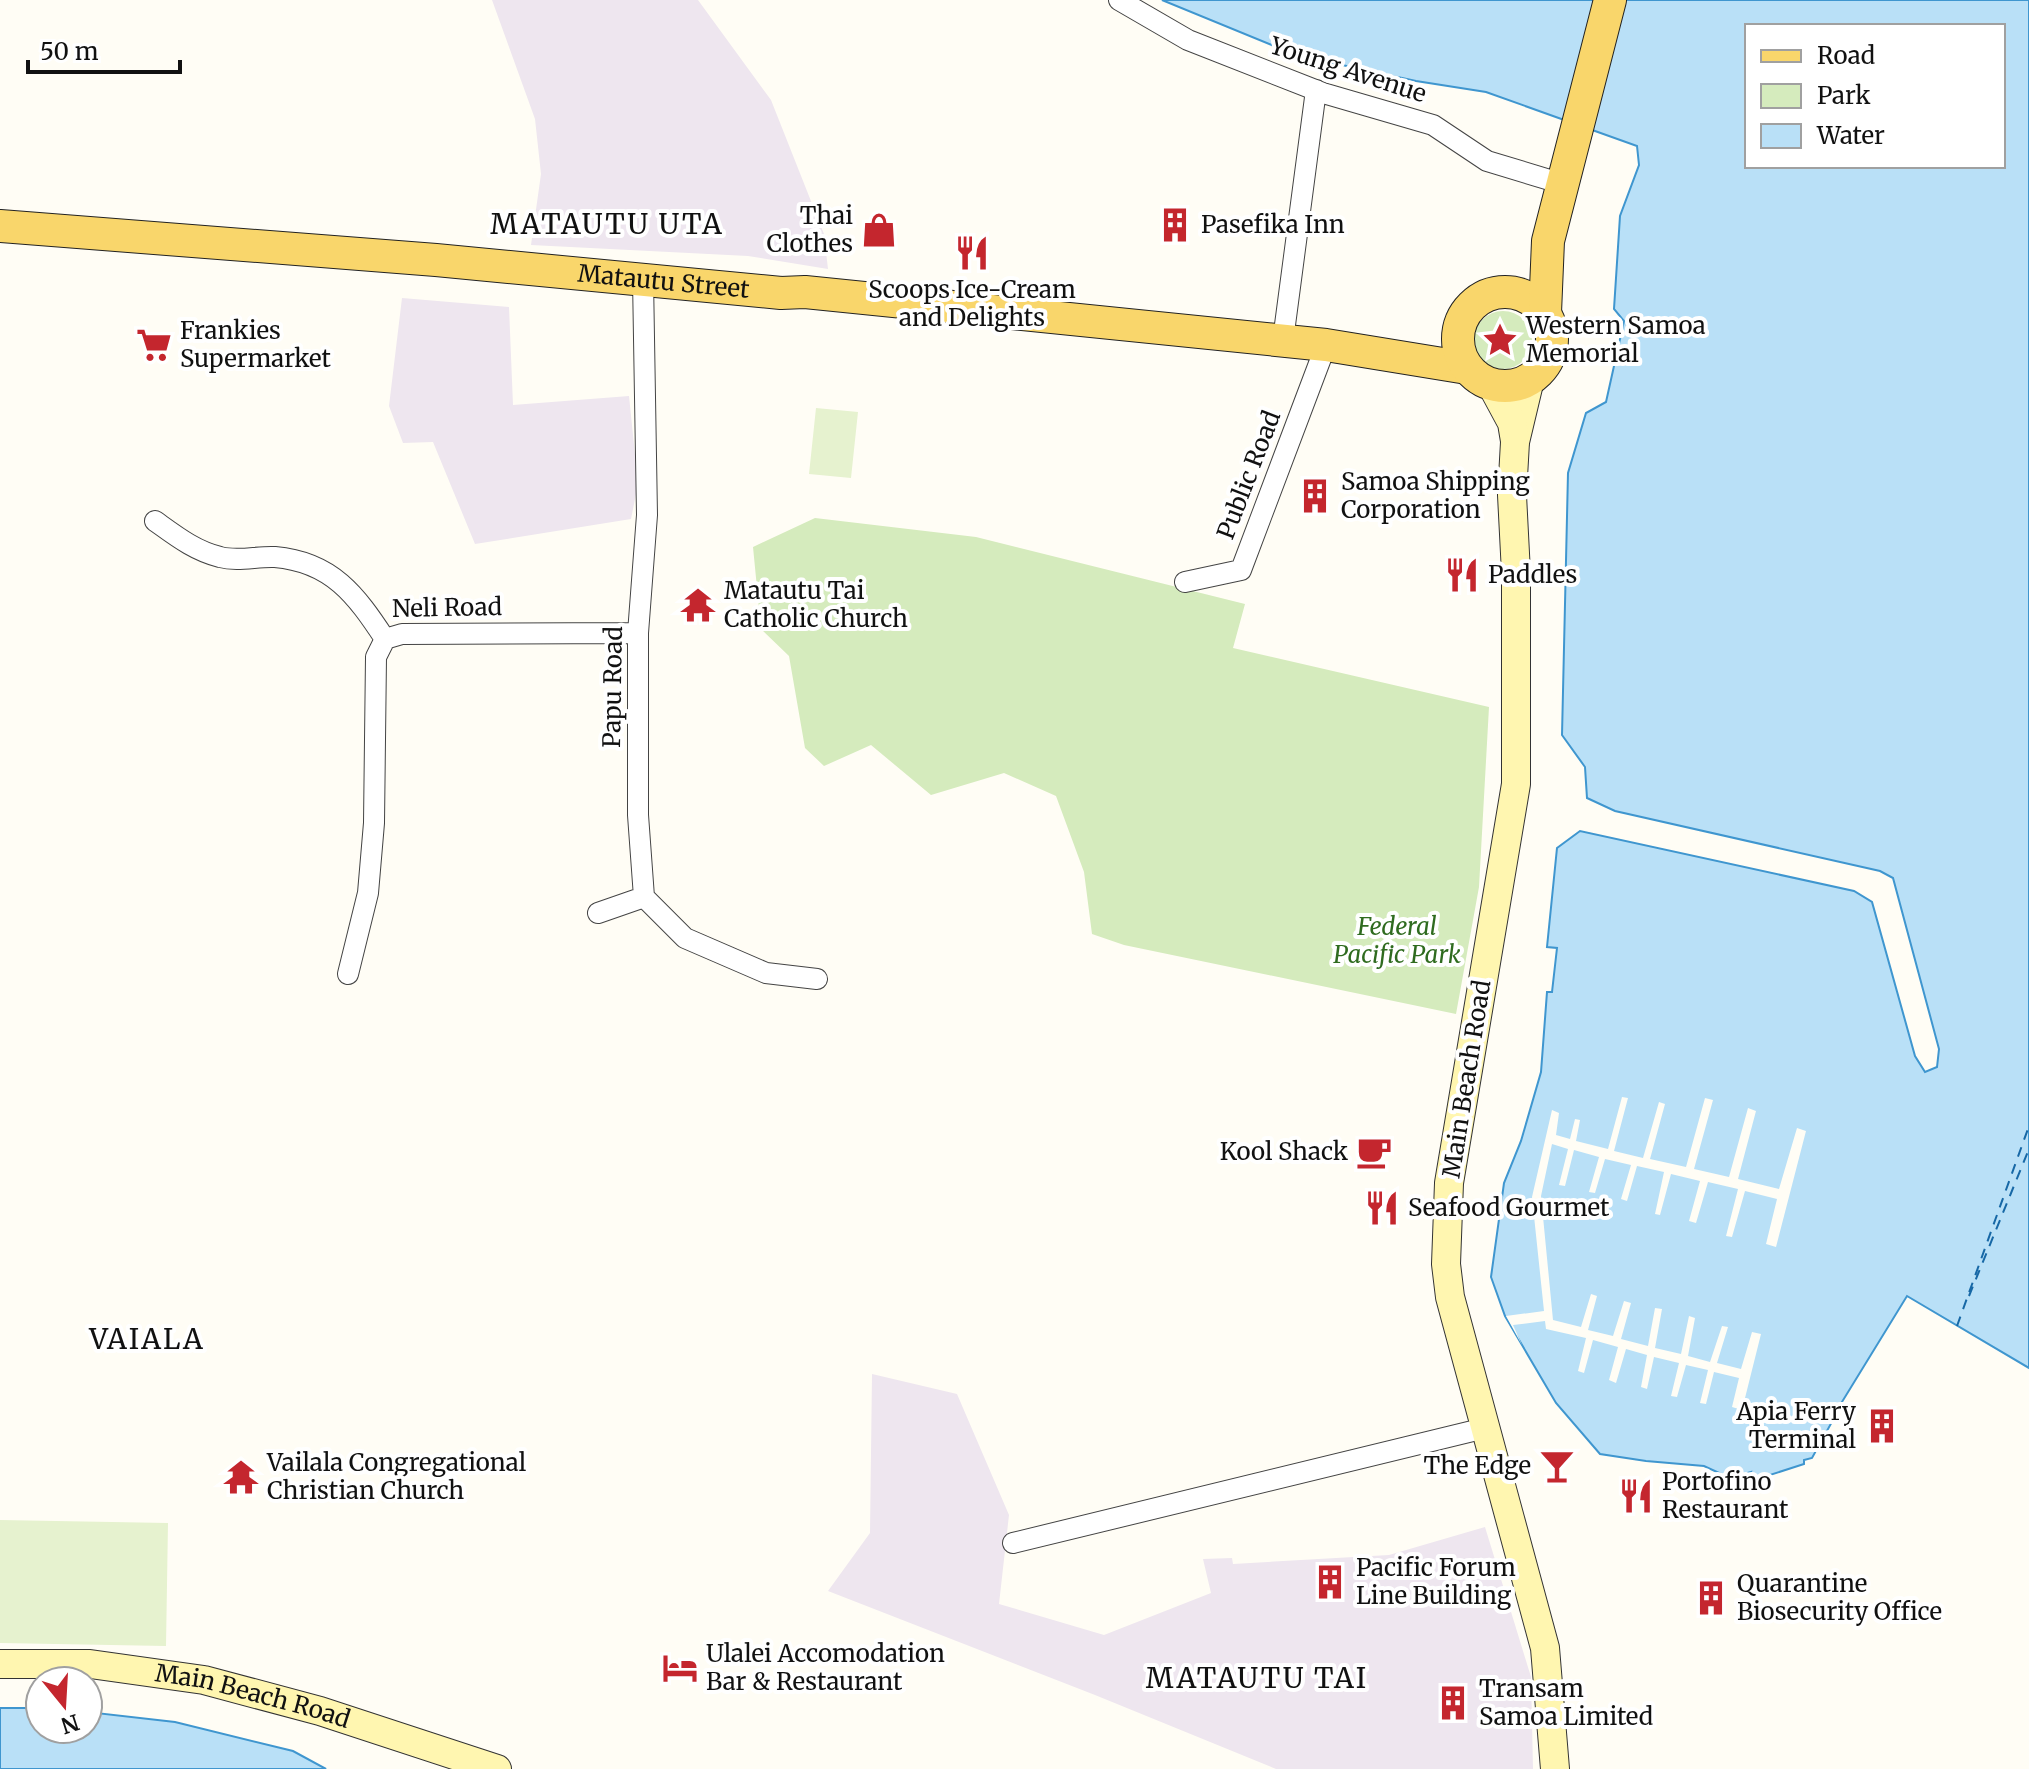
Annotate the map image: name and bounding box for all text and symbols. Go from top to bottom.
scale bar [28,24,180,74]
legend [1745,24,2005,168]
street label: Young Avenue [1265,29,1430,109]
text: 50 m [40,36,99,67]
text: Road [1817,40,1875,71]
text: Park [1817,80,1871,111]
text: Water [1816,120,1885,151]
place label: Thai Clothes [766,200,853,259]
district label: MATAUTU UTA [490,206,724,242]
building icon: Pasefika Inn [1156,206,1194,244]
place label: Pasefika Inn [1201,209,1345,240]
shop icon: Thai Clothes [860,211,898,249]
restaurant icon: Scoops Ice-Cream and Delights [953,234,991,272]
street label: Matautu Street [576,258,752,305]
place label: Scoops Ice-Cream and Delights [868,274,1076,333]
place label: Western Samoa Memorial [1525,310,1706,369]
place label: Frankies Supermarket [180,315,332,374]
place icon: Western Samoa Memorial [1481,321,1519,359]
supermarket icon: Frankies Supermarket [135,326,173,364]
street label: Public Road [1210,406,1287,544]
place label: Samoa Shipping Corporation [1341,466,1530,525]
building icon: Samoa Shipping Corporation [1296,477,1334,515]
restaurant icon: Paddles [1443,556,1481,594]
place label: Paddles [1488,559,1577,590]
place label: Matautu Tai Catholic Church [724,575,908,634]
temple icon: Matautu Tai Catholic Church [679,586,717,624]
street label: Neli Road [392,591,502,624]
street label: Papu Road [596,626,629,748]
park label: Federal Pacific Park [1333,911,1461,970]
street label: Main Beach Road [1436,978,1497,1180]
cafe icon: Kool Shack [1355,1133,1393,1171]
place label: Kool Shack [1220,1136,1349,1167]
restaurant icon: Seafood Gourmet [1363,1189,1401,1227]
place label: Seafood Gourmet [1408,1192,1610,1223]
district label: VAIALA [88,1321,205,1357]
place label: Apia Ferry Terminal [1735,1396,1856,1455]
building icon: Apia Ferry Terminal [1863,1407,1901,1445]
place label: Vailala Congregational Christian Church [266,1447,526,1506]
bar icon: The Edge [1538,1447,1576,1485]
place label: The Edge [1423,1450,1531,1481]
temple icon: Vailala Congregational Christian Church [222,1458,260,1496]
place label: Portofino Restaurant [1662,1466,1789,1525]
restaurant icon: Portofino Restaurant [1617,1477,1655,1515]
place label: Pacific Forum Line Building [1356,1552,1516,1611]
building icon: Pacific Forum Line Building [1311,1563,1349,1601]
place label: Quarantine Biosecurity Office [1737,1568,1942,1627]
building icon: Quarantine Biosecurity Office [1692,1579,1730,1617]
place label: Ulalei Accomodation Bar & Restaurant [706,1638,945,1697]
hotel icon: Ulalei Accomodation Bar & Restaurant [661,1649,699,1687]
street label: Main Beach Road [153,1657,354,1735]
district label: MATAUTU TAI [1146,1660,1368,1696]
north arrow [24,1665,104,1745]
place label: Transam Samoa Limited [1479,1673,1653,1732]
building icon: Transam Samoa Limited [1434,1684,1472,1722]
text: N [57,1708,83,1740]

